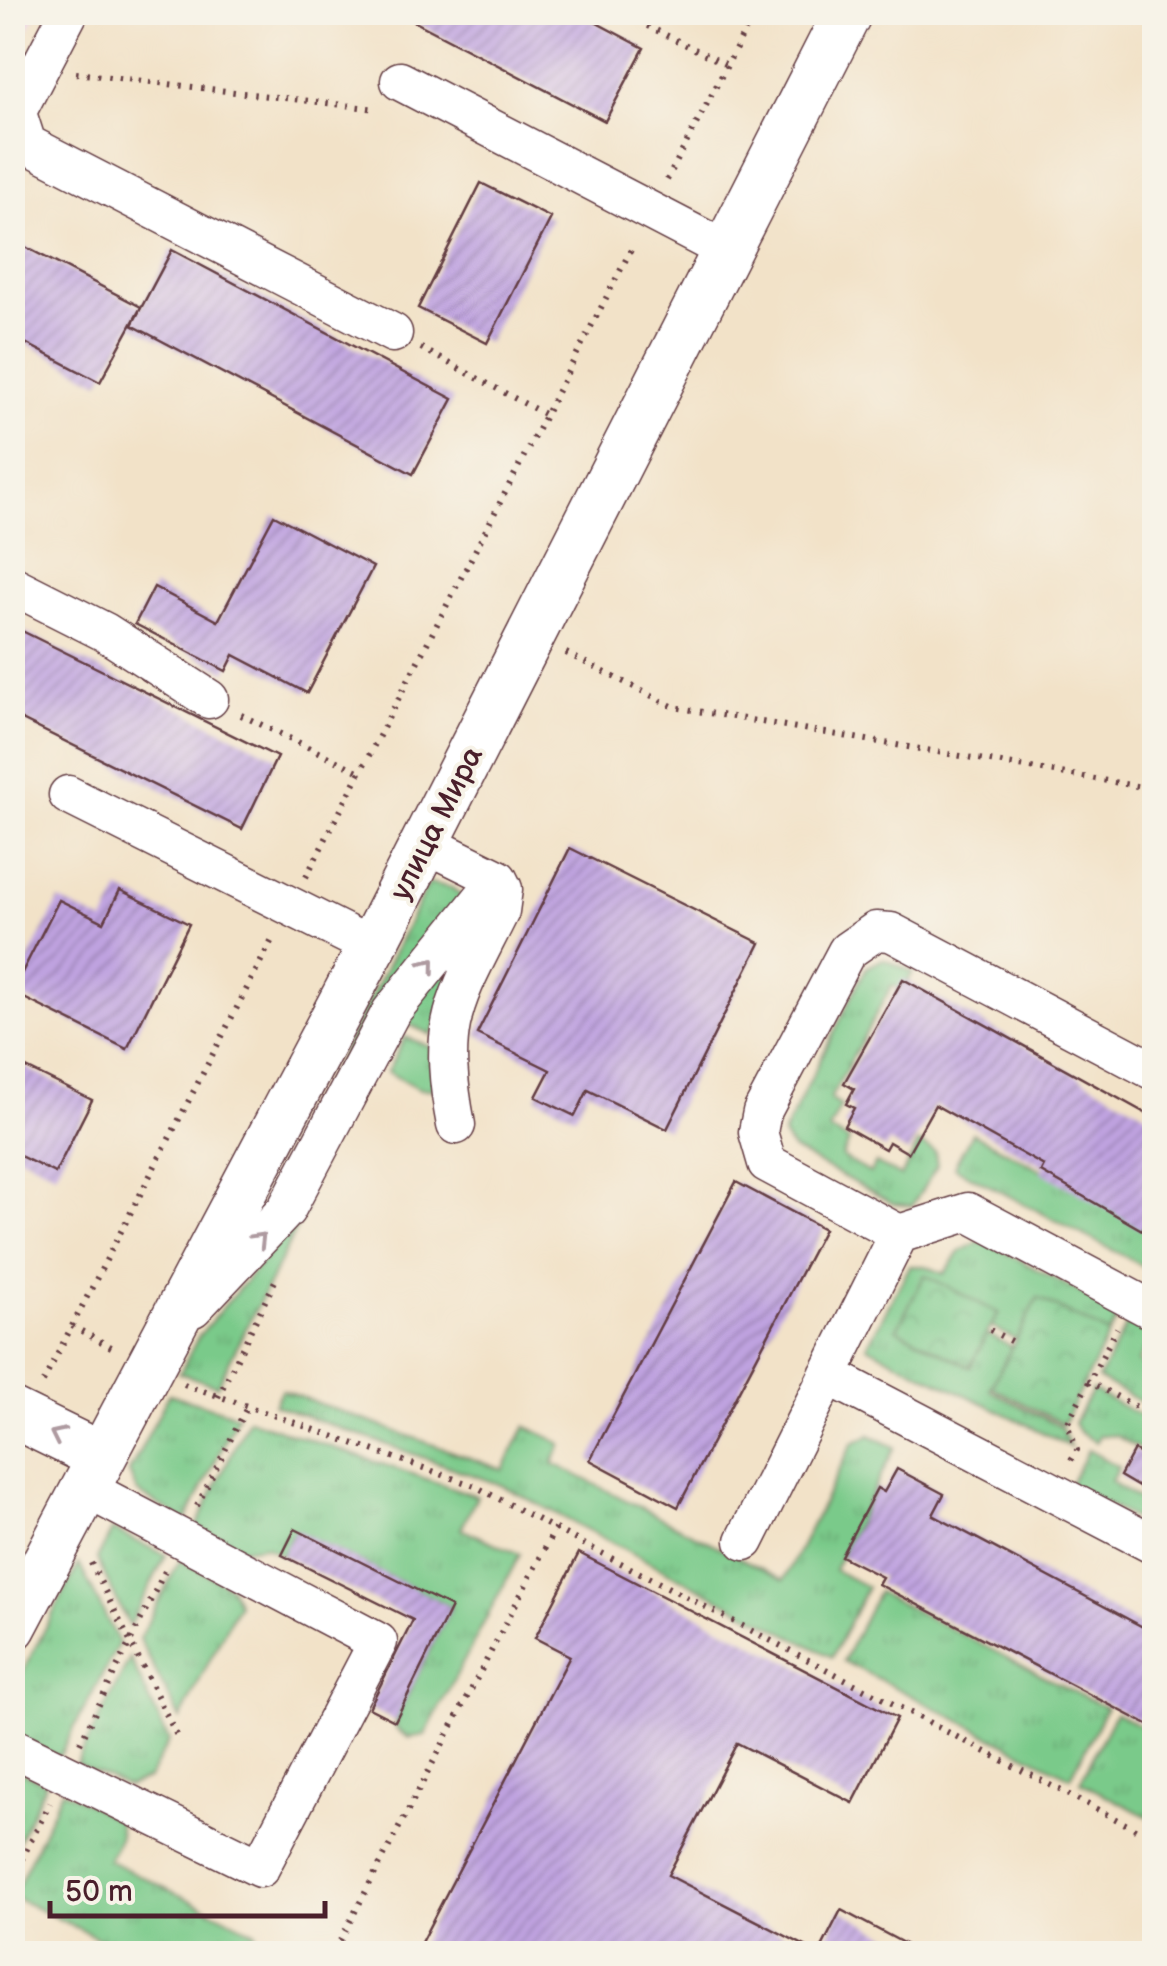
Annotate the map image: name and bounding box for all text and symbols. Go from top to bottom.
street label: улица Мира [383,740,491,906]
one-way arrow [417,958,435,976]
one-way arrow [247,1233,265,1251]
one-way arrow [49,1428,67,1448]
scale bar [50,1856,325,1918]
text: 50 m [65,1874,133,1910]

